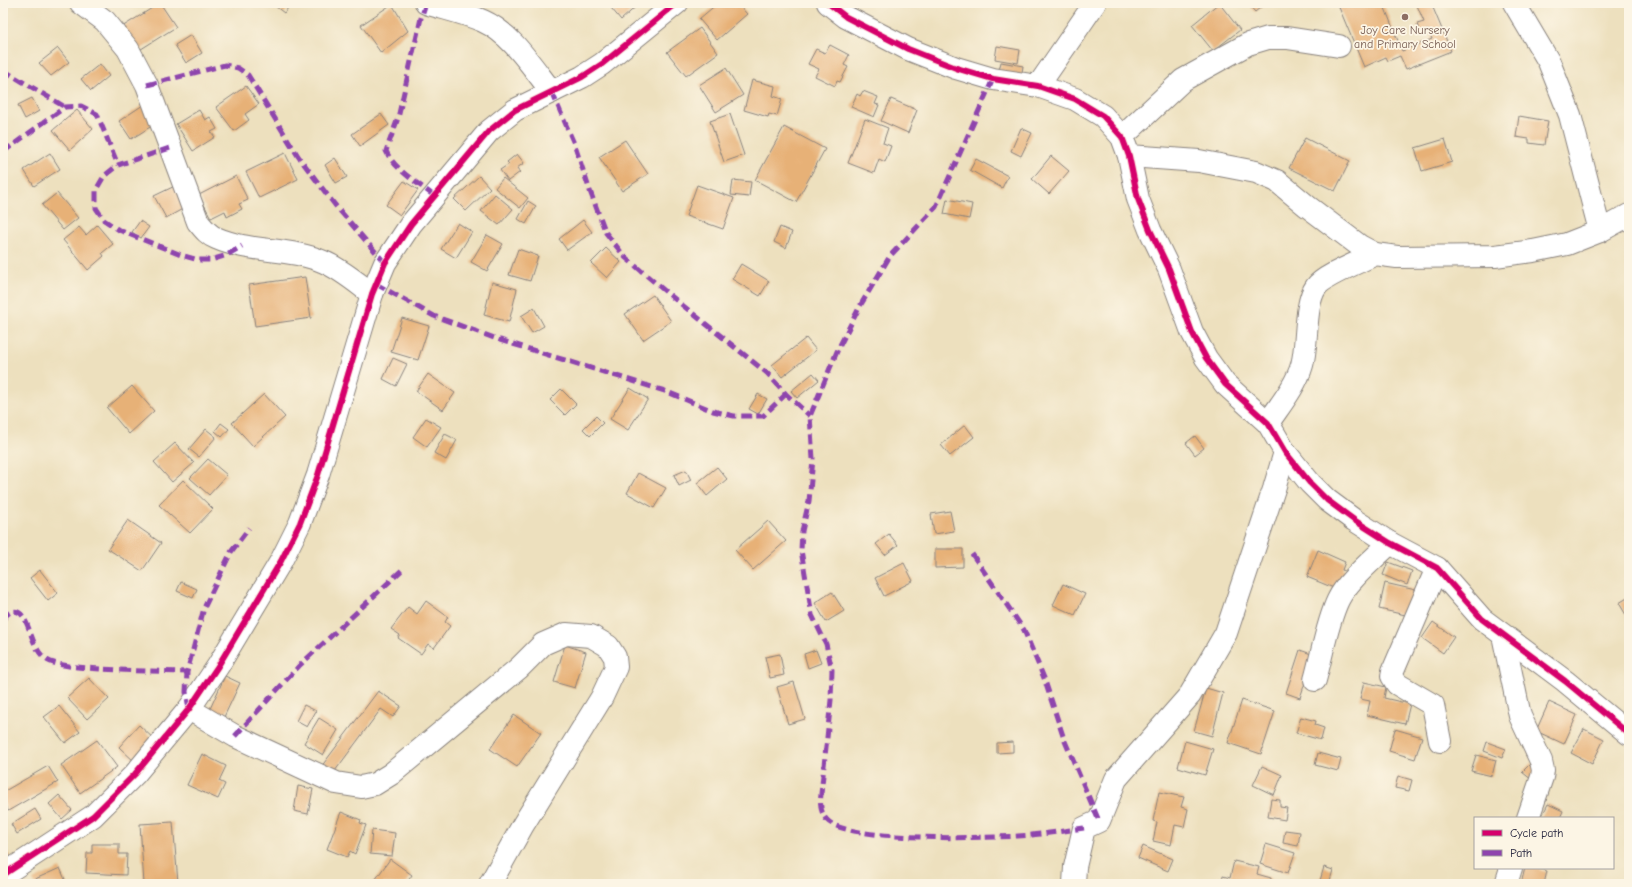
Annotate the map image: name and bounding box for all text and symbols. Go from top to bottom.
marker: Joy Care Nursery and Primary School [1400,12,1410,22]
place label: Joy Care Nursery and Primary School [1354,23,1456,51]
legend [1474,817,1614,869]
text: Cycle path [1510,826,1563,840]
text: Path [1510,846,1532,860]

